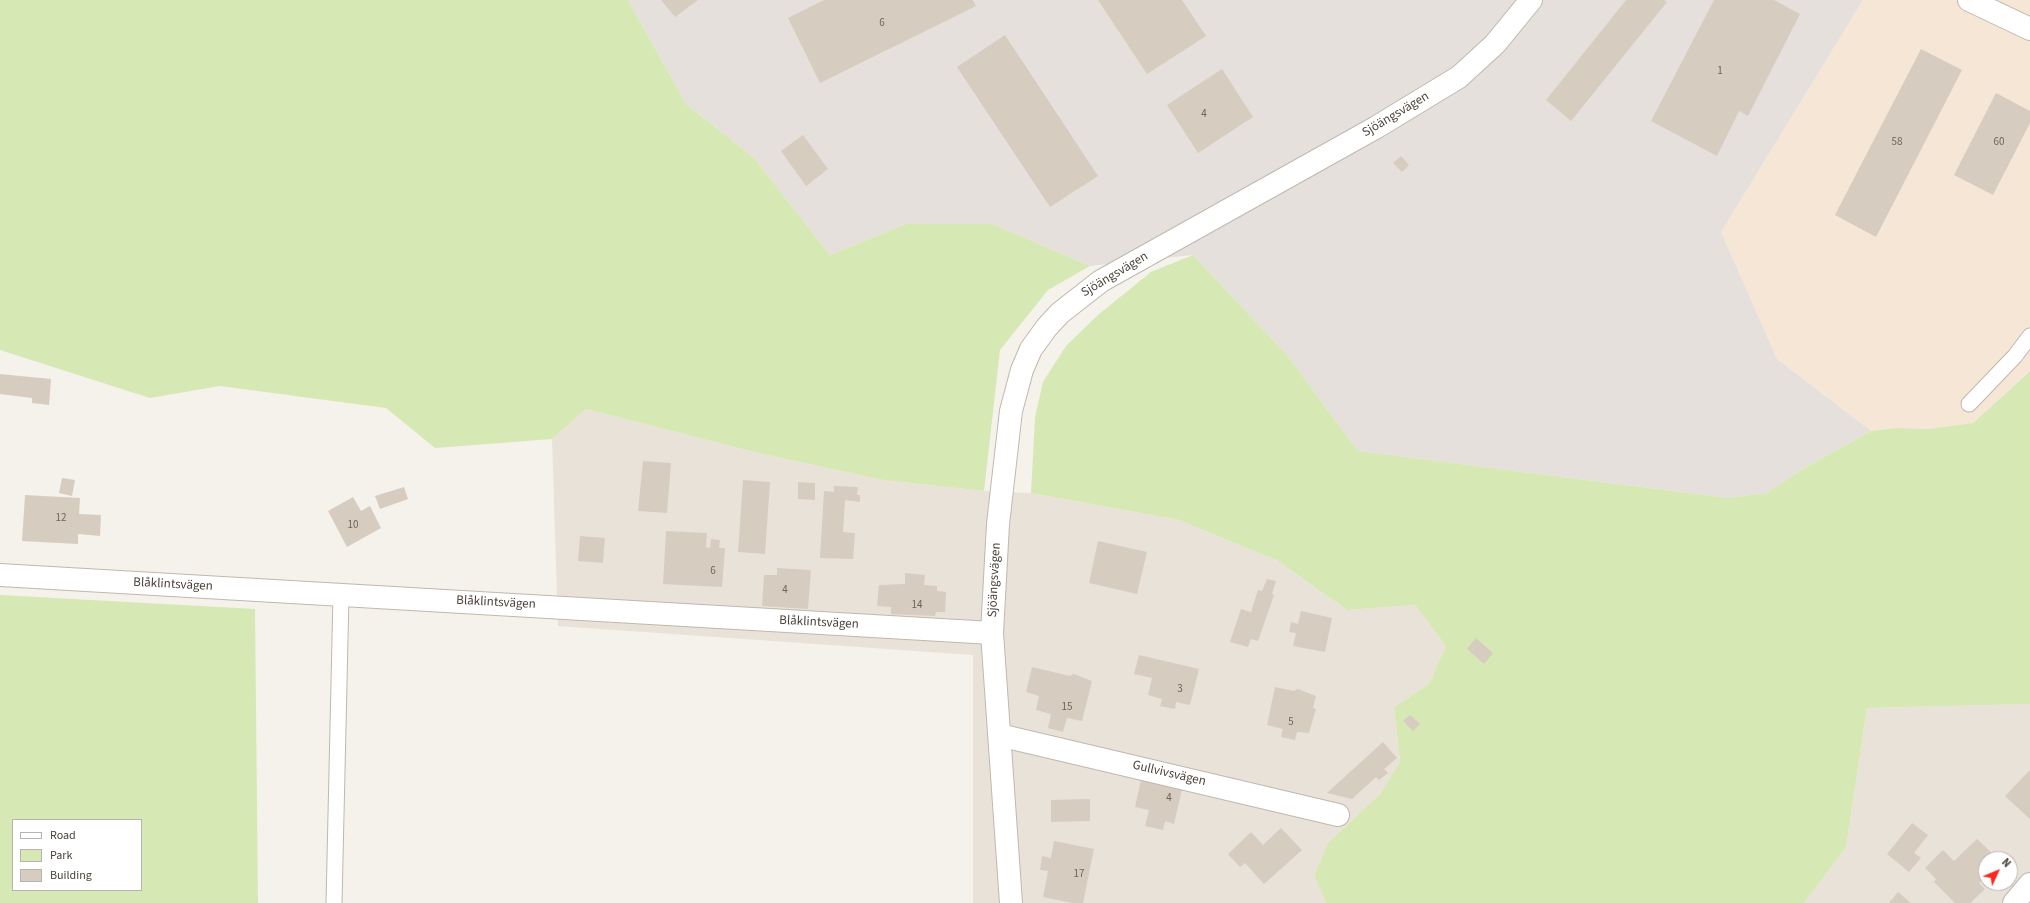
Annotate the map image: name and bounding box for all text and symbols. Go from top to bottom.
house number: 6 [879,17,885,31]
house number: 1 [1717,65,1723,79]
street label: Sjöängsvägen [1360,89,1432,141]
house number: 4 [1201,108,1207,122]
house number: 58 [1892,136,1902,150]
house number: 60 [1994,136,2004,150]
street label: Sjöängsvägen [1079,249,1151,301]
house number: 12 [56,512,66,526]
house number: 10 [348,519,358,533]
street label: Sjöängsvägen [985,542,1005,618]
house number: 6 [710,565,716,579]
street label: Blåklintsvägen [133,575,213,595]
house number: 4 [782,584,788,598]
street label: Blåklintsvägen [456,593,536,613]
house number: 14 [912,599,922,613]
street label: Blåklintsvägen [779,613,859,633]
house number: 3 [1177,683,1183,697]
house number: 15 [1062,701,1072,715]
house number: 5 [1288,716,1294,730]
street label: Gullvivsvägen [1131,758,1207,790]
house number: 4 [1166,792,1172,806]
legend [12,819,142,891]
text: Road [50,827,76,844]
text: Park [50,847,72,864]
north arrow [1978,851,2018,891]
text: N [1998,855,2014,871]
text: Building [50,867,92,884]
house number: 17 [1074,868,1084,882]

